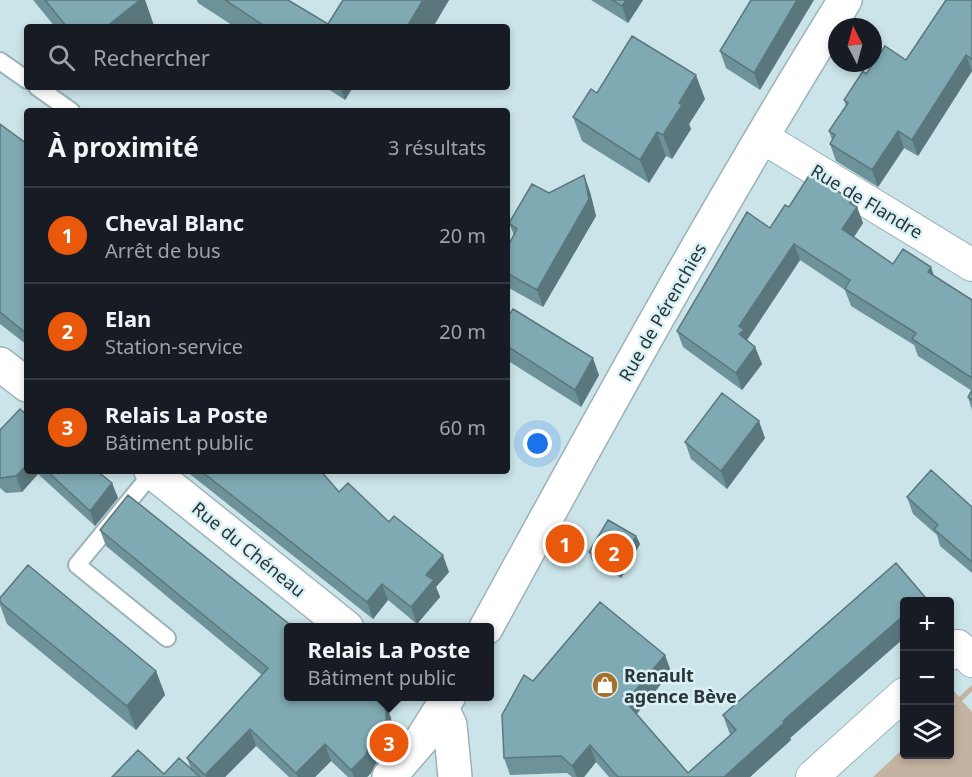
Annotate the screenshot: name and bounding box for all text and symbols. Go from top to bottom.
north arrow [828,18,882,72]
search box [24,24,510,90]
icon: search [45,41,78,74]
text: Rechercher [93,42,210,72]
text: À proximité [48,129,199,165]
text: 3 résultats [388,134,486,161]
street label: Rue de Flandre [807,158,927,244]
text: Cheval Blanc [105,207,244,237]
text: 1 [62,222,73,249]
text: 20 m [439,222,486,249]
text: Arrêt de bus [105,237,221,264]
street label: Rue de Pérenchies [613,239,711,385]
text: Elan [105,303,151,333]
text: 2 [62,318,73,345]
text: 20 m [439,318,486,345]
text: Station-service [105,333,243,360]
text: Relais La Poste [105,399,268,429]
text: 3 [62,414,73,441]
text: 60 m [439,414,486,441]
text: Bâtiment public [105,429,253,456]
your location [523,429,552,458]
street label: Rue du Chéneau [187,496,311,602]
pin: 1 [546,522,584,566]
pin: 2 [594,530,634,576]
map controls [900,597,954,759]
button: + [900,597,954,651]
popup [284,623,494,701]
text: Relais La Poste [308,634,470,664]
button: − [900,651,954,705]
place label: Renault agence Bève [624,663,737,708]
text: Bâtiment public [308,664,456,691]
shop icon: Renault agence Bève [590,670,620,700]
button: layers [900,705,954,759]
pin: 3 [370,720,408,766]

